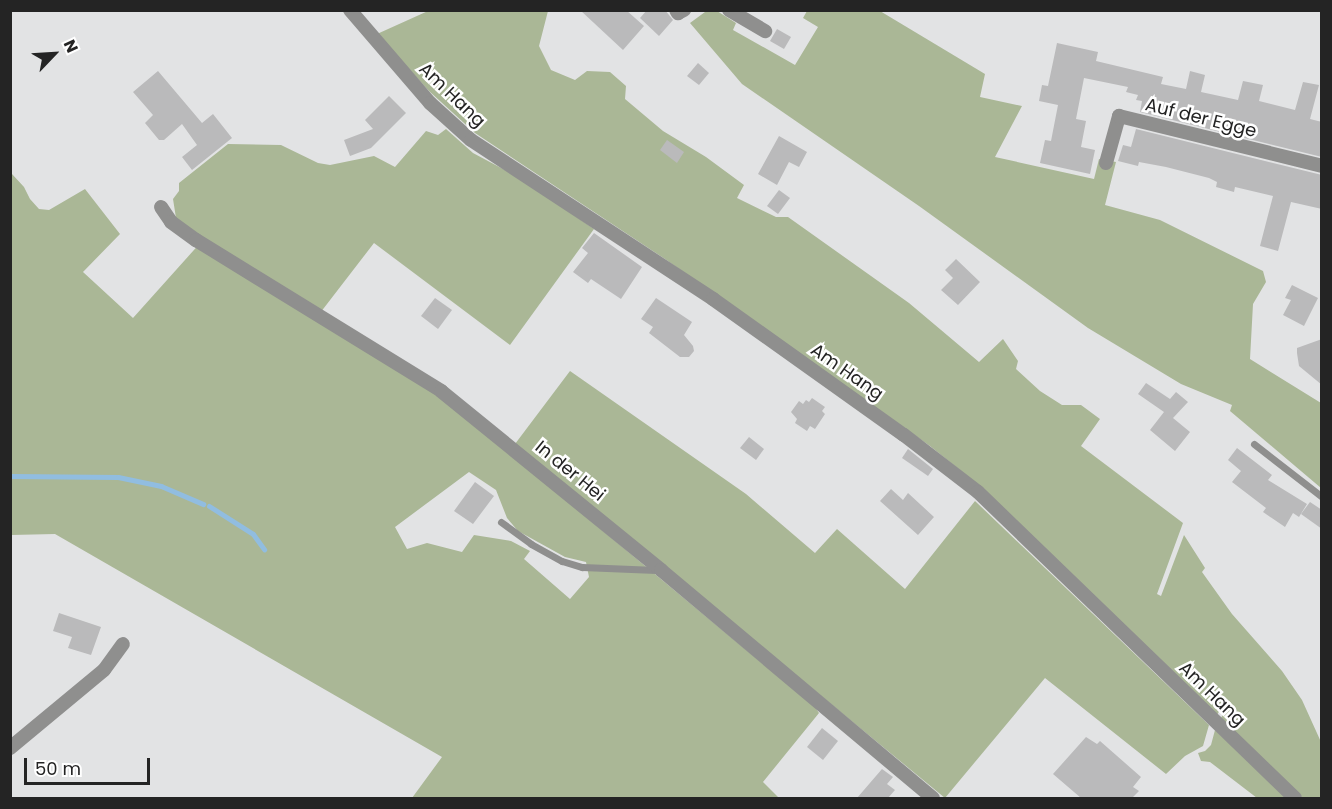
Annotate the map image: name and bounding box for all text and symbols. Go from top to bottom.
north arrow [24,24,84,84]
text: N [58,36,84,56]
street label: Am Hang [414,58,490,132]
street label: Auf der Egge [1143,94,1259,142]
street label: Am Hang [806,339,888,405]
street label: In der Hei [531,436,609,506]
street label: Am Hang [1174,657,1250,731]
scale bar [27,746,153,784]
text: 50 m [35,756,81,781]

